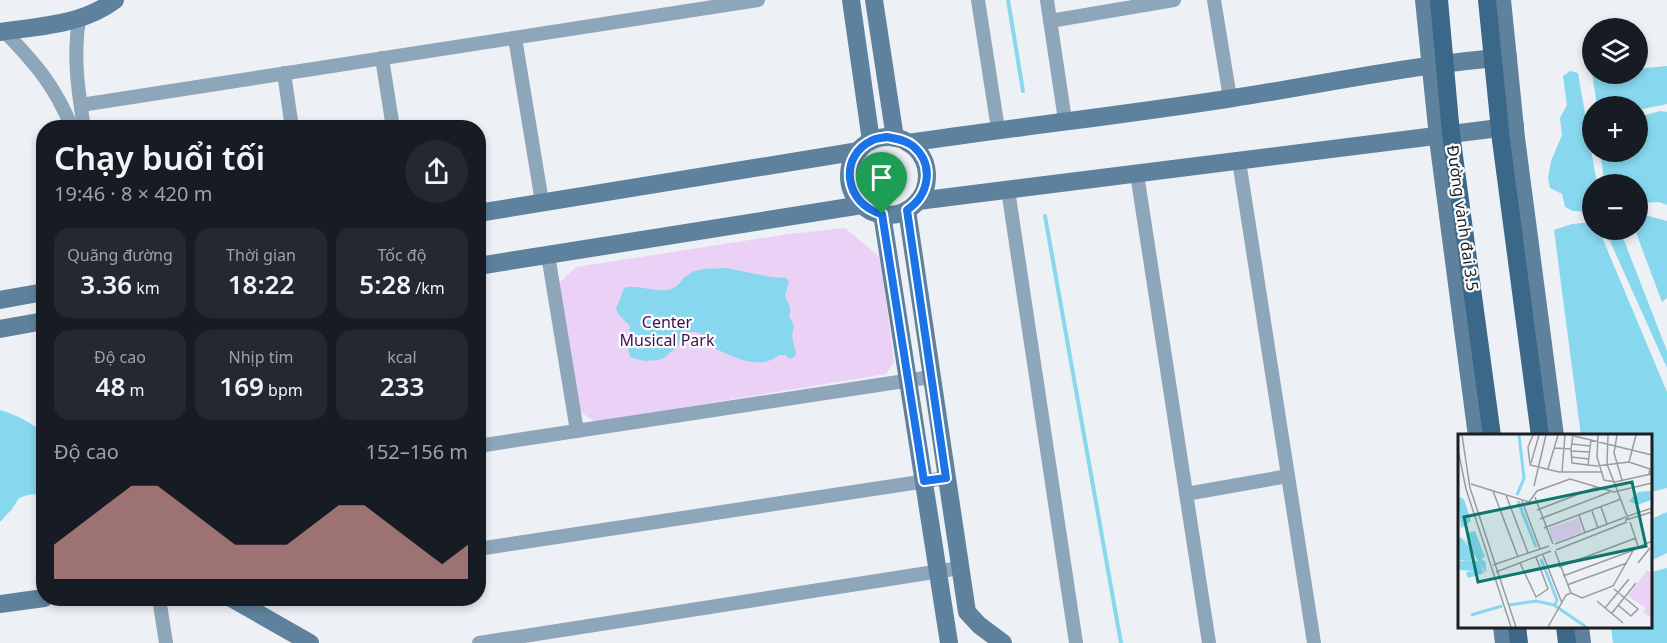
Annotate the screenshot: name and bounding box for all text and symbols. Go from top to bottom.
map controls [1582,18,1648,240]
button: layers [1582,18,1648,84]
button: + [1582,96,1648,162]
text: Chạy buổi tối [54,135,265,180]
button: share [405,140,468,203]
street label: Đường vành đai 3.5 [1442,144,1484,292]
pin [856,152,907,214]
icon: arrive [865,161,898,194]
button: − [1582,174,1648,240]
text: 19:46 · 8 × 420 m [54,180,212,207]
text: Quãng đường [67,244,173,266]
text: Thời gian [226,244,296,266]
text: Tốc độ [378,244,426,266]
text: 3.36 [80,266,132,302]
text: 18:22 [228,266,294,302]
text: 5:28 [359,266,411,302]
text: km [132,277,160,299]
text: /km [411,277,445,299]
park label: Center Musical Park [620,311,715,351]
text: Độ cao [94,346,146,368]
text: Nhịp tim [228,346,294,368]
text: kcal [387,346,417,368]
text: 48 [96,368,125,404]
text: 169 [219,368,264,404]
text: 233 [380,368,424,404]
text: m [125,379,144,401]
text: bpm [264,379,303,401]
inset map [1458,434,1652,628]
text: Độ cao [54,438,119,465]
text: 152–156 m [365,438,468,465]

